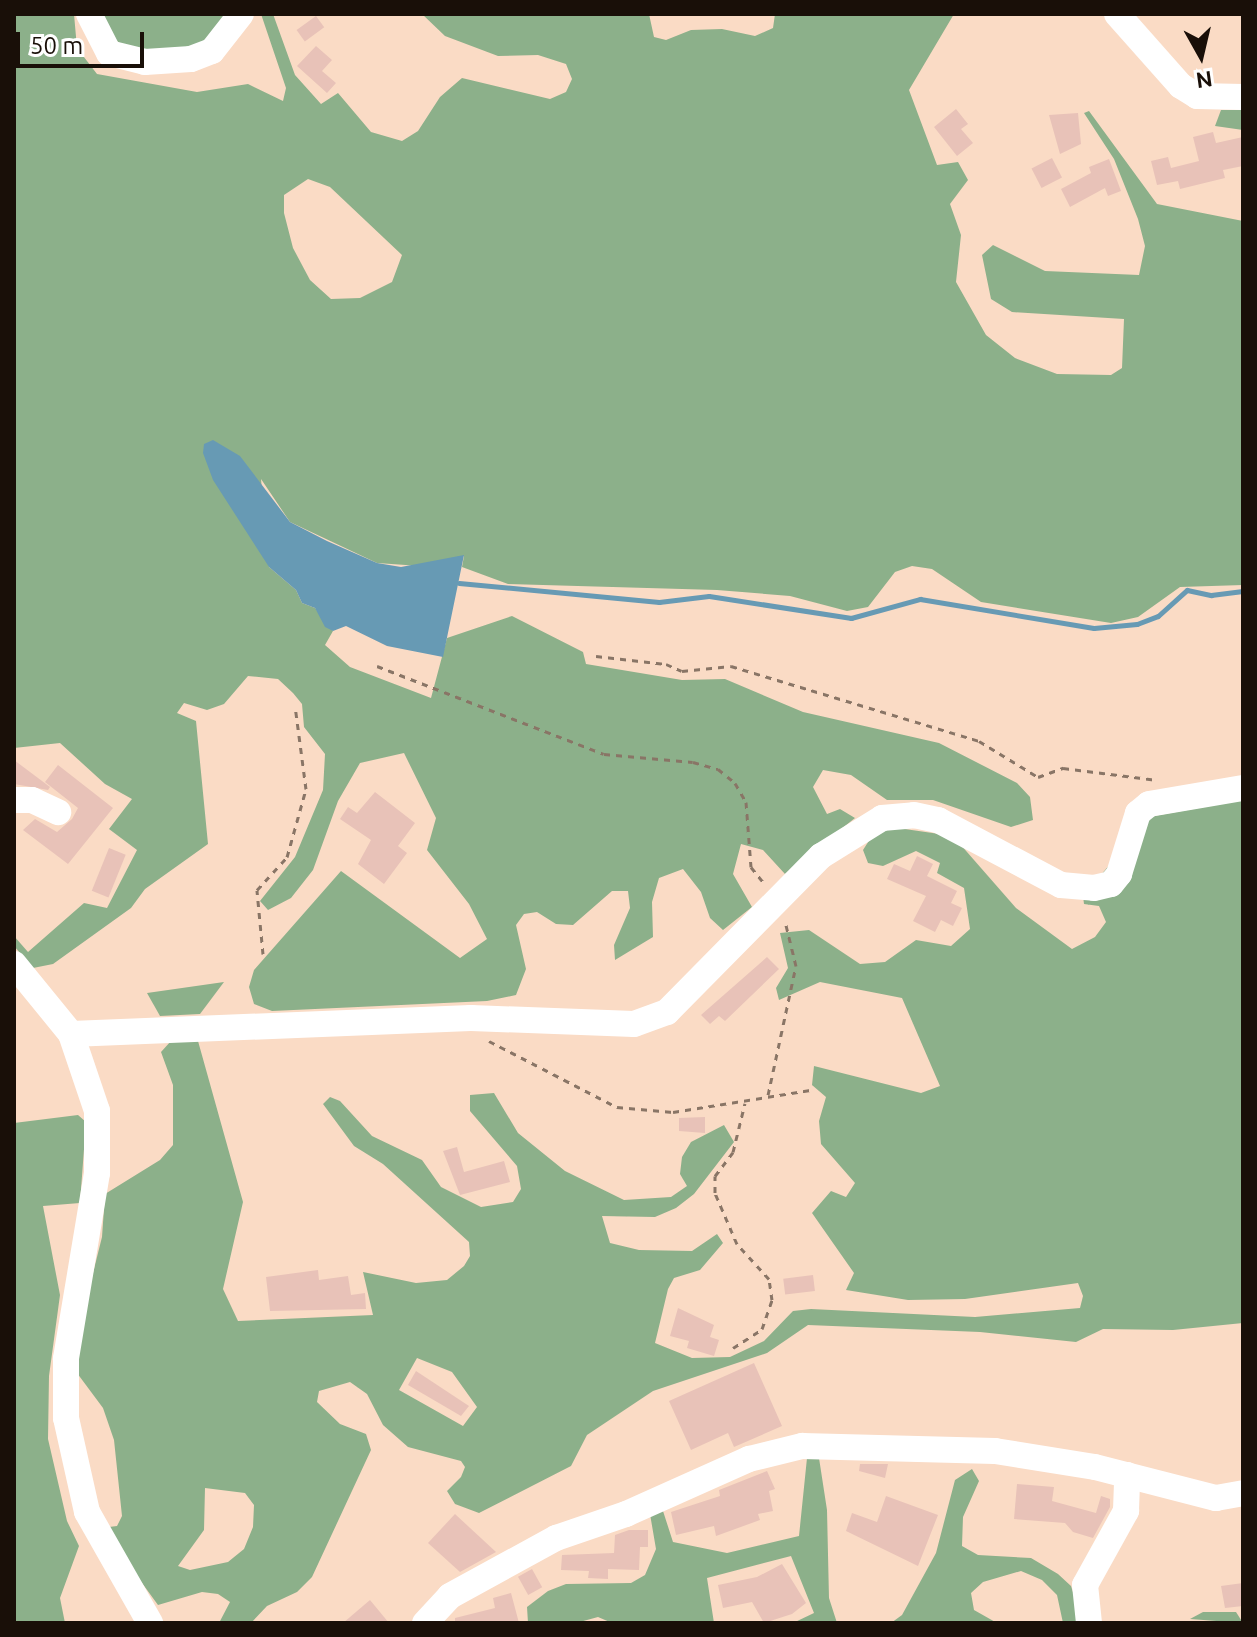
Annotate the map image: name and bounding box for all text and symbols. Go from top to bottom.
scale bar [20,16,148,66]
north arrow [1161,16,1241,96]
text: 50 m [30,32,83,59]
text: N [1195,67,1214,94]

